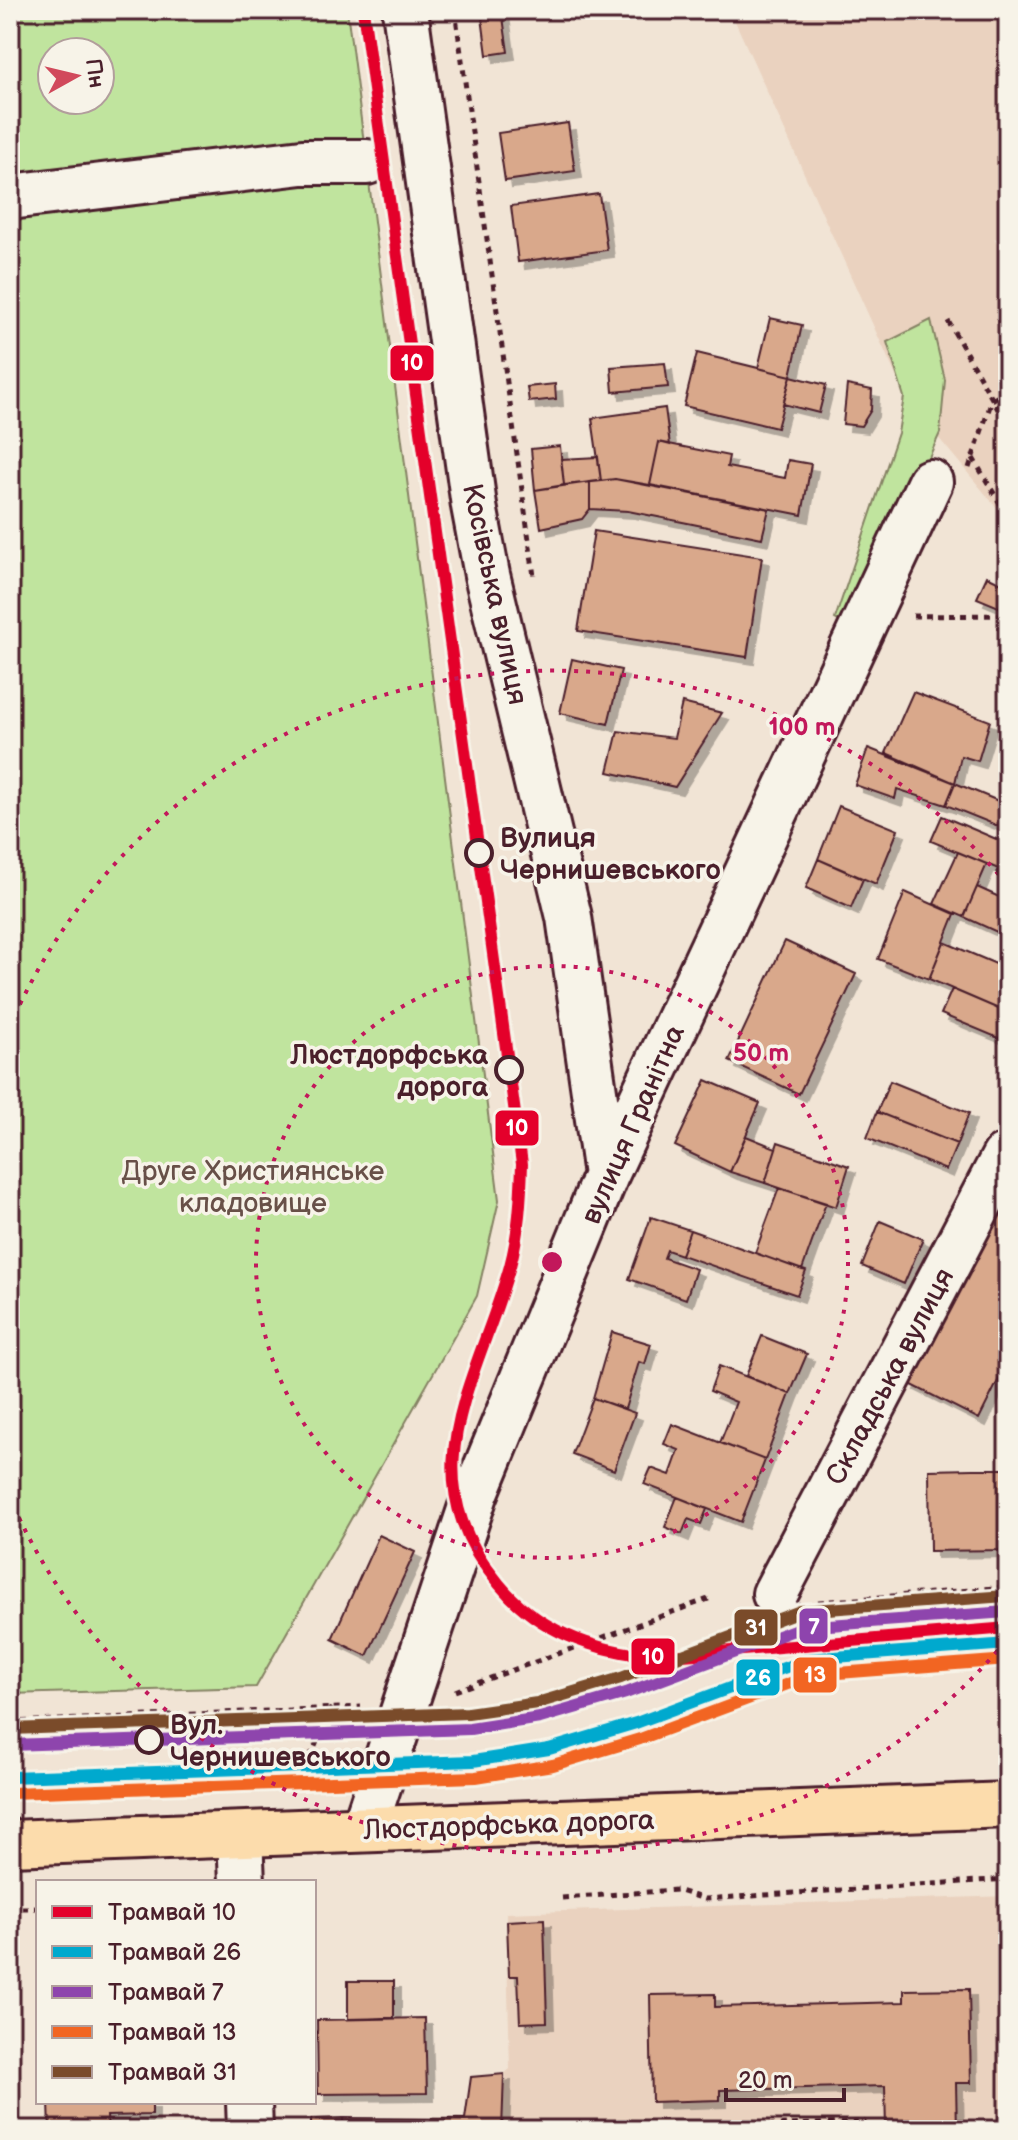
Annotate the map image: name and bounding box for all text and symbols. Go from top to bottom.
north arrow [36,36,116,116]
text: Пн [79,57,110,90]
line badge: 10 [389,344,435,382]
text: 10 [401,350,423,377]
street label: Косівська вулиця [455,481,534,708]
text: 100 m [769,713,835,742]
place label: Вулиця Чернишевського [500,822,721,887]
marker: Вулиця Чернишевського [465,839,493,867]
street label: вулиця Гранітна [575,1019,692,1229]
place label: Люстдорфська дорога [289,1039,489,1104]
text: 50 m [733,1039,789,1068]
marker: Люстдорфська дорога [495,1056,523,1084]
line badge: 10 [494,1109,540,1147]
text: 10 [506,1115,528,1142]
park label: Друге Християнське кладовище [122,1155,384,1220]
centre of rings [538,1248,566,1276]
street label: Складська вулиця [819,1263,961,1491]
line badge: 7 [798,1607,829,1645]
line badge: 31 [733,1608,779,1647]
text: 7 [808,1614,820,1641]
text: 31 [745,1615,767,1642]
line badge: 10 [630,1637,676,1676]
text: 10 [642,1644,664,1671]
line badge: 13 [792,1656,838,1694]
line badge: 26 [735,1658,781,1697]
text: 13 [804,1662,826,1689]
text: 26 [745,1665,771,1692]
place label: Вул. Чернишевського [170,1709,391,1774]
marker: Вул. Чернишевського [135,1726,163,1754]
street label: Люстдорфська дорога [362,1804,656,1847]
legend [36,1880,316,2104]
text: Трамвай 10 [108,1898,236,1927]
text: Трамвай 26 [108,1938,241,1967]
text: Трамвай 7 [108,1978,224,2007]
text: Трамвай 13 [108,2018,236,2047]
scale bar [726,2052,844,2102]
text: Трамвай 31 [108,2058,236,2087]
text: 20 m [738,2066,793,2095]

